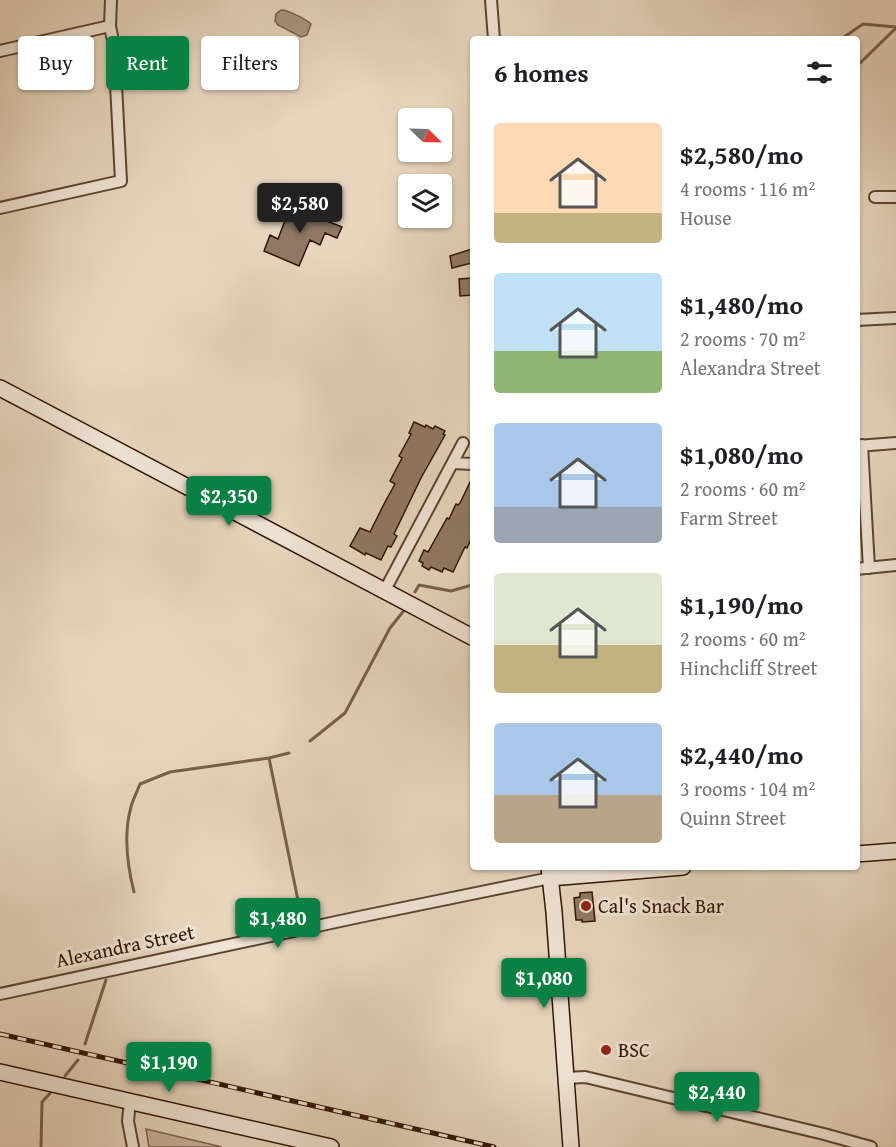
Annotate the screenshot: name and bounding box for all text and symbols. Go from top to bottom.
chip: Buy [18,36,94,90]
chip: Rent [106,36,189,90]
chip: Filters [201,36,299,90]
text: 6 homes [494,53,589,92]
icon: filters [803,56,836,89]
north arrow [398,108,452,162]
map controls [398,108,452,228]
text: $2,580/mo [680,135,803,174]
icon: home [542,147,614,219]
button: layers [398,174,452,228]
text: 4 rooms · 116 m² [680,174,815,203]
pin: $2,580 [251,183,349,234]
text: $2,580 [271,188,329,217]
text: House [680,203,732,232]
text: $1,480/mo [680,285,803,324]
icon: home [542,297,614,369]
text: 2 rooms · 70 m² [680,324,806,353]
text: Alexandra Street [680,353,821,382]
text: $1,080/mo [680,435,803,474]
icon: home [542,447,614,519]
text: 2 rooms · 60 m² [680,474,806,503]
pin: $2,350 [180,476,278,527]
text: $2,350 [200,481,258,510]
text: Farm Street [680,503,778,532]
text: $1,190/mo [680,585,803,624]
icon: home [542,597,614,669]
text: 2 rooms · 60 m² [680,624,806,653]
text: Hinchcliff Street [680,653,818,682]
text: $2,440/mo [680,735,803,774]
icon: home [542,747,614,819]
text: 3 rooms · 104 m² [680,774,815,803]
text: Quinn Street [680,803,786,832]
place label: Cal's Snack Bar [598,891,724,920]
pin: $1,480 [229,898,327,949]
marker: Cal's Snack Bar [579,899,593,913]
text: $1,480 [249,903,307,932]
street label: Alexandra Street [53,917,197,974]
pin: $1,080 [495,958,593,1009]
text: $1,080 [515,963,573,992]
place label: BSC [618,1035,650,1064]
pin: $1,190 [120,1042,218,1093]
marker: BSC [599,1043,613,1057]
text: $1,190 [140,1047,198,1076]
pin: $2,440 [668,1072,766,1123]
text: $2,440 [688,1077,746,1106]

